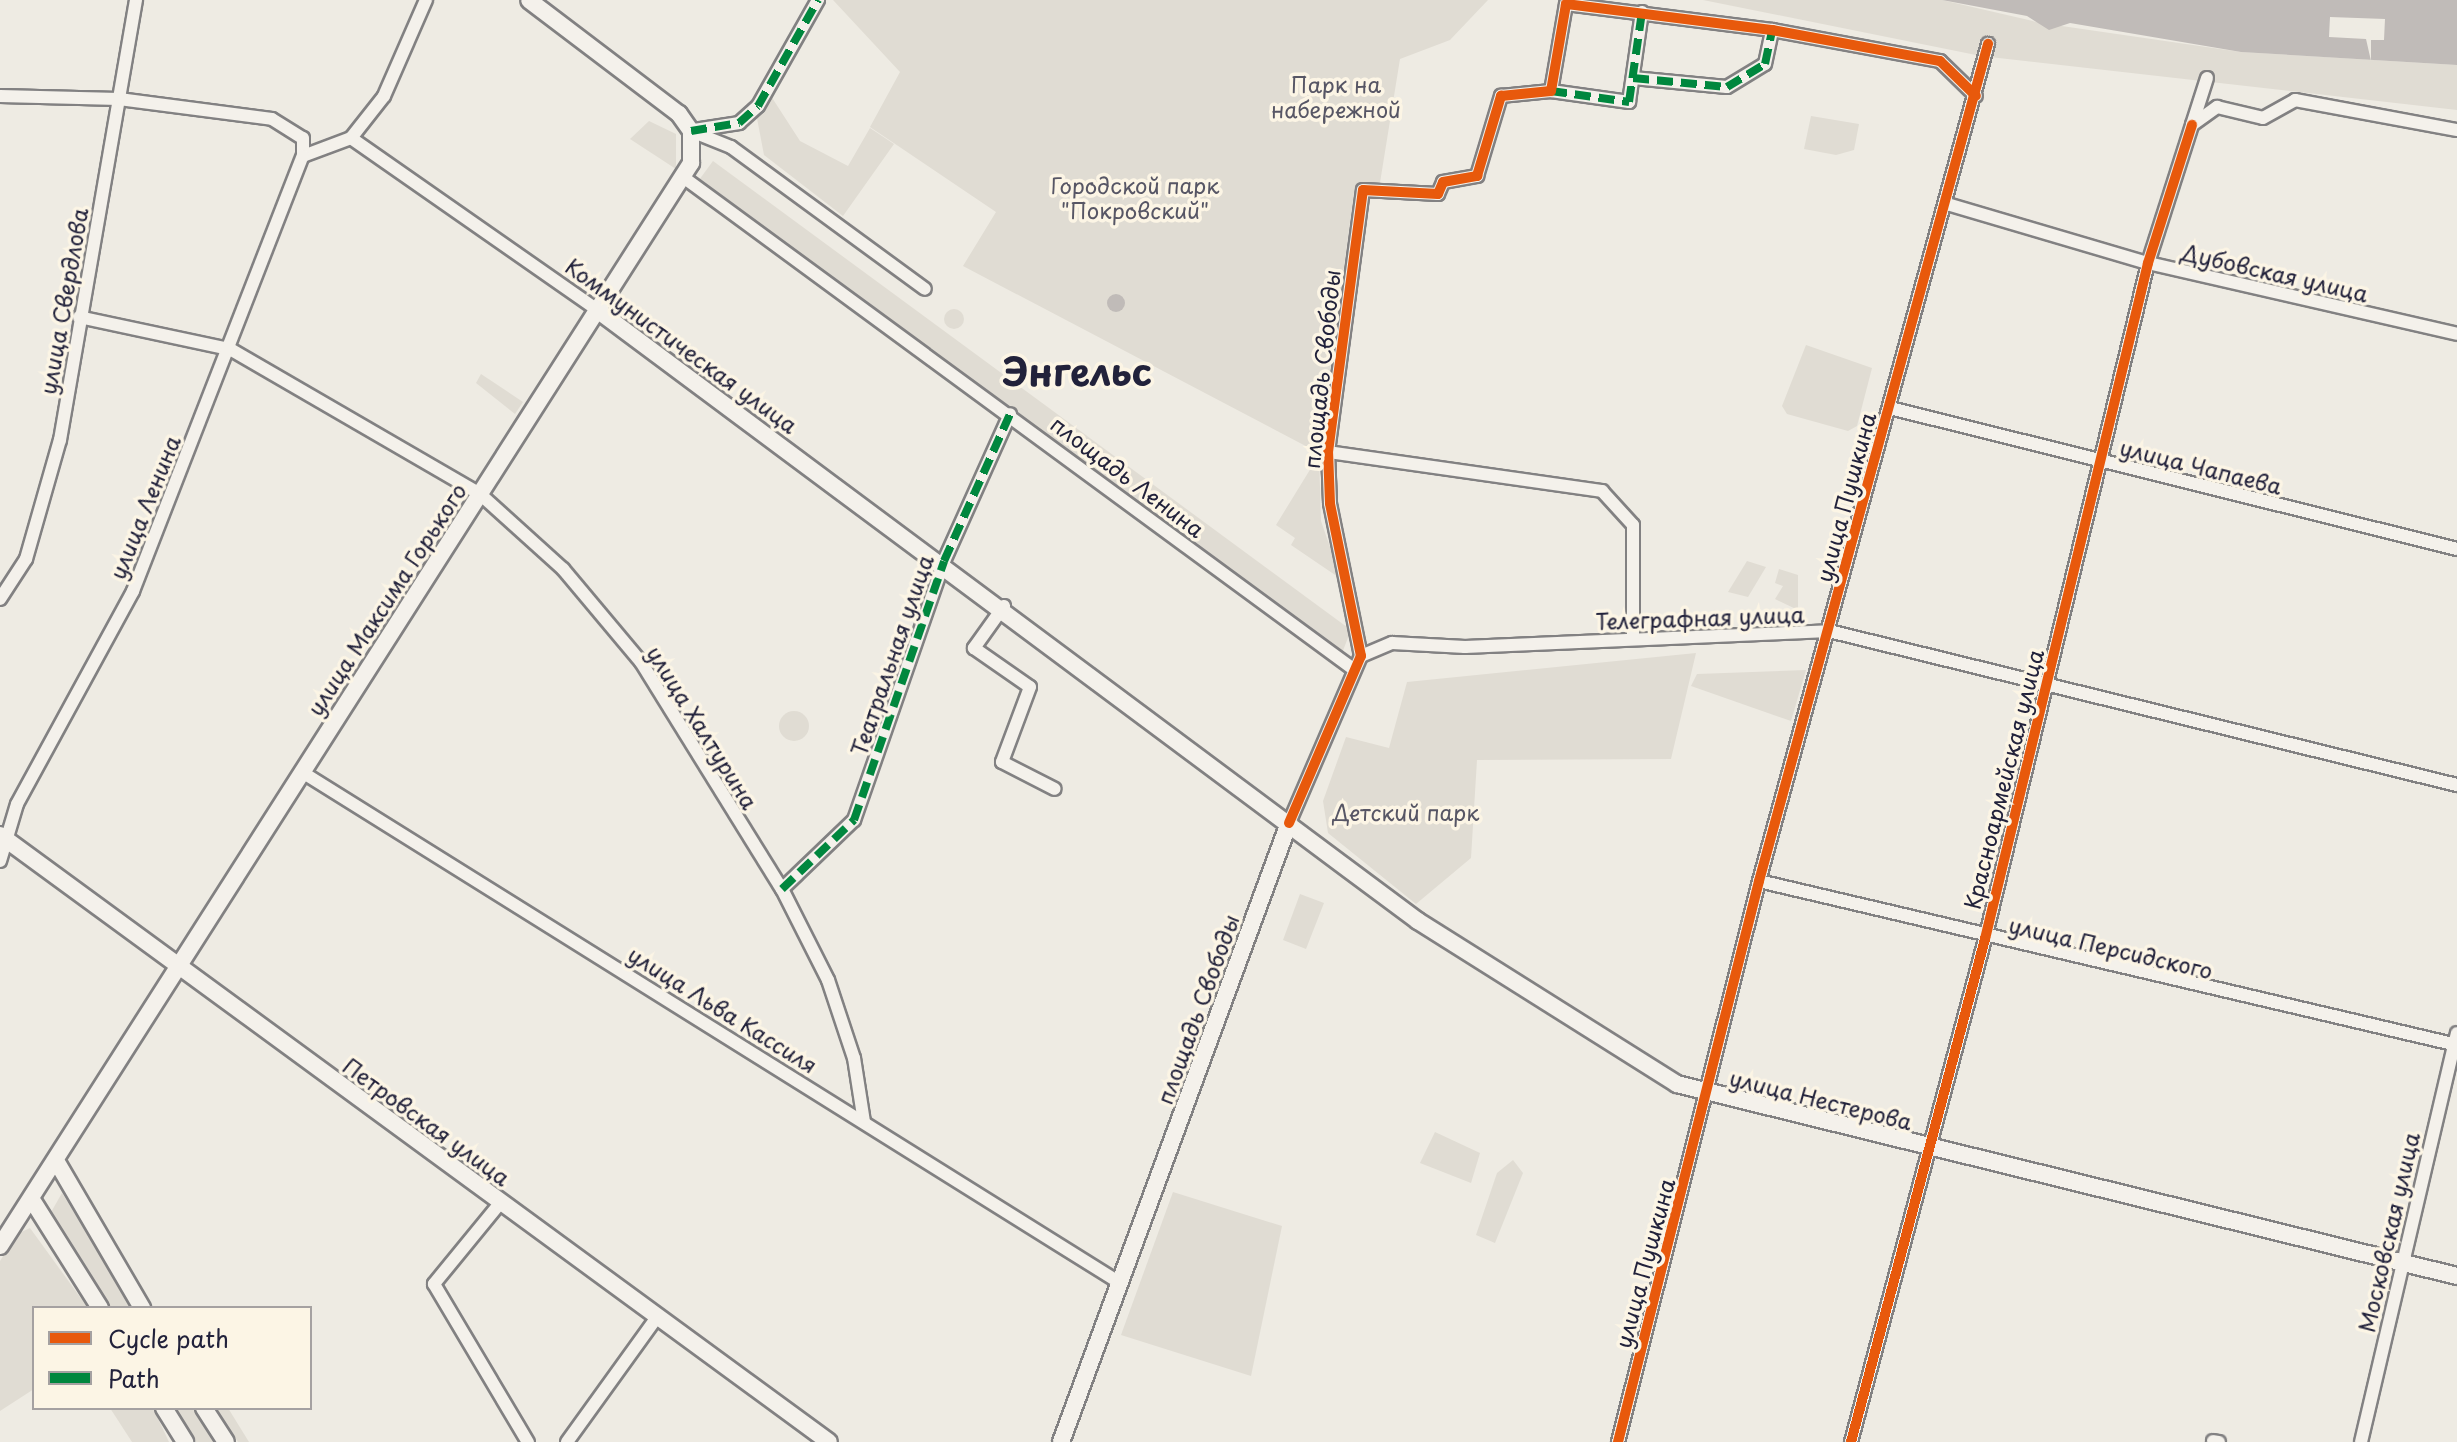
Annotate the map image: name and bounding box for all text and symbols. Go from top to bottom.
park label: Парк на набережной [1271,70,1401,122]
park label: Городской парк "Покровский" [1050,171,1220,222]
street label: улица Свердлова [33,205,93,397]
street label: Дубовская улица [2179,238,2371,306]
street label: Коммунистическая улица [561,252,803,438]
street label: площадь Свободы [1297,269,1345,469]
district label: Энгельс [1002,348,1152,394]
street label: улица Пушкина [1809,409,1881,585]
street label: площадь Ленина [1046,410,1210,542]
street label: улица Ленина [103,431,185,583]
street label: улица Чапаева [2117,433,2285,499]
street label: улица Максима Горького [300,477,472,721]
street label: Театральная улица [844,551,938,759]
street label: Телеграфная улица [1594,600,1806,634]
street label: улица Халтурина [642,640,764,814]
street label: Красноармейская улица [1958,646,2048,912]
park label: Детский парк [1332,799,1480,825]
street label: площадь Свободы [1151,911,1243,1107]
street label: улица Персидского [2006,911,2216,983]
street label: улица Льва Кассиля [623,940,823,1078]
street label: Петровская улица [338,1051,516,1191]
street label: улица Нестерова [1727,1063,1915,1135]
street label: Московская улица [2352,1129,2424,1335]
street label: улица Пушкина [1608,1175,1680,1351]
legend [32,1306,312,1410]
text: Cycle path [108,1320,229,1356]
text: Path [108,1360,160,1396]

